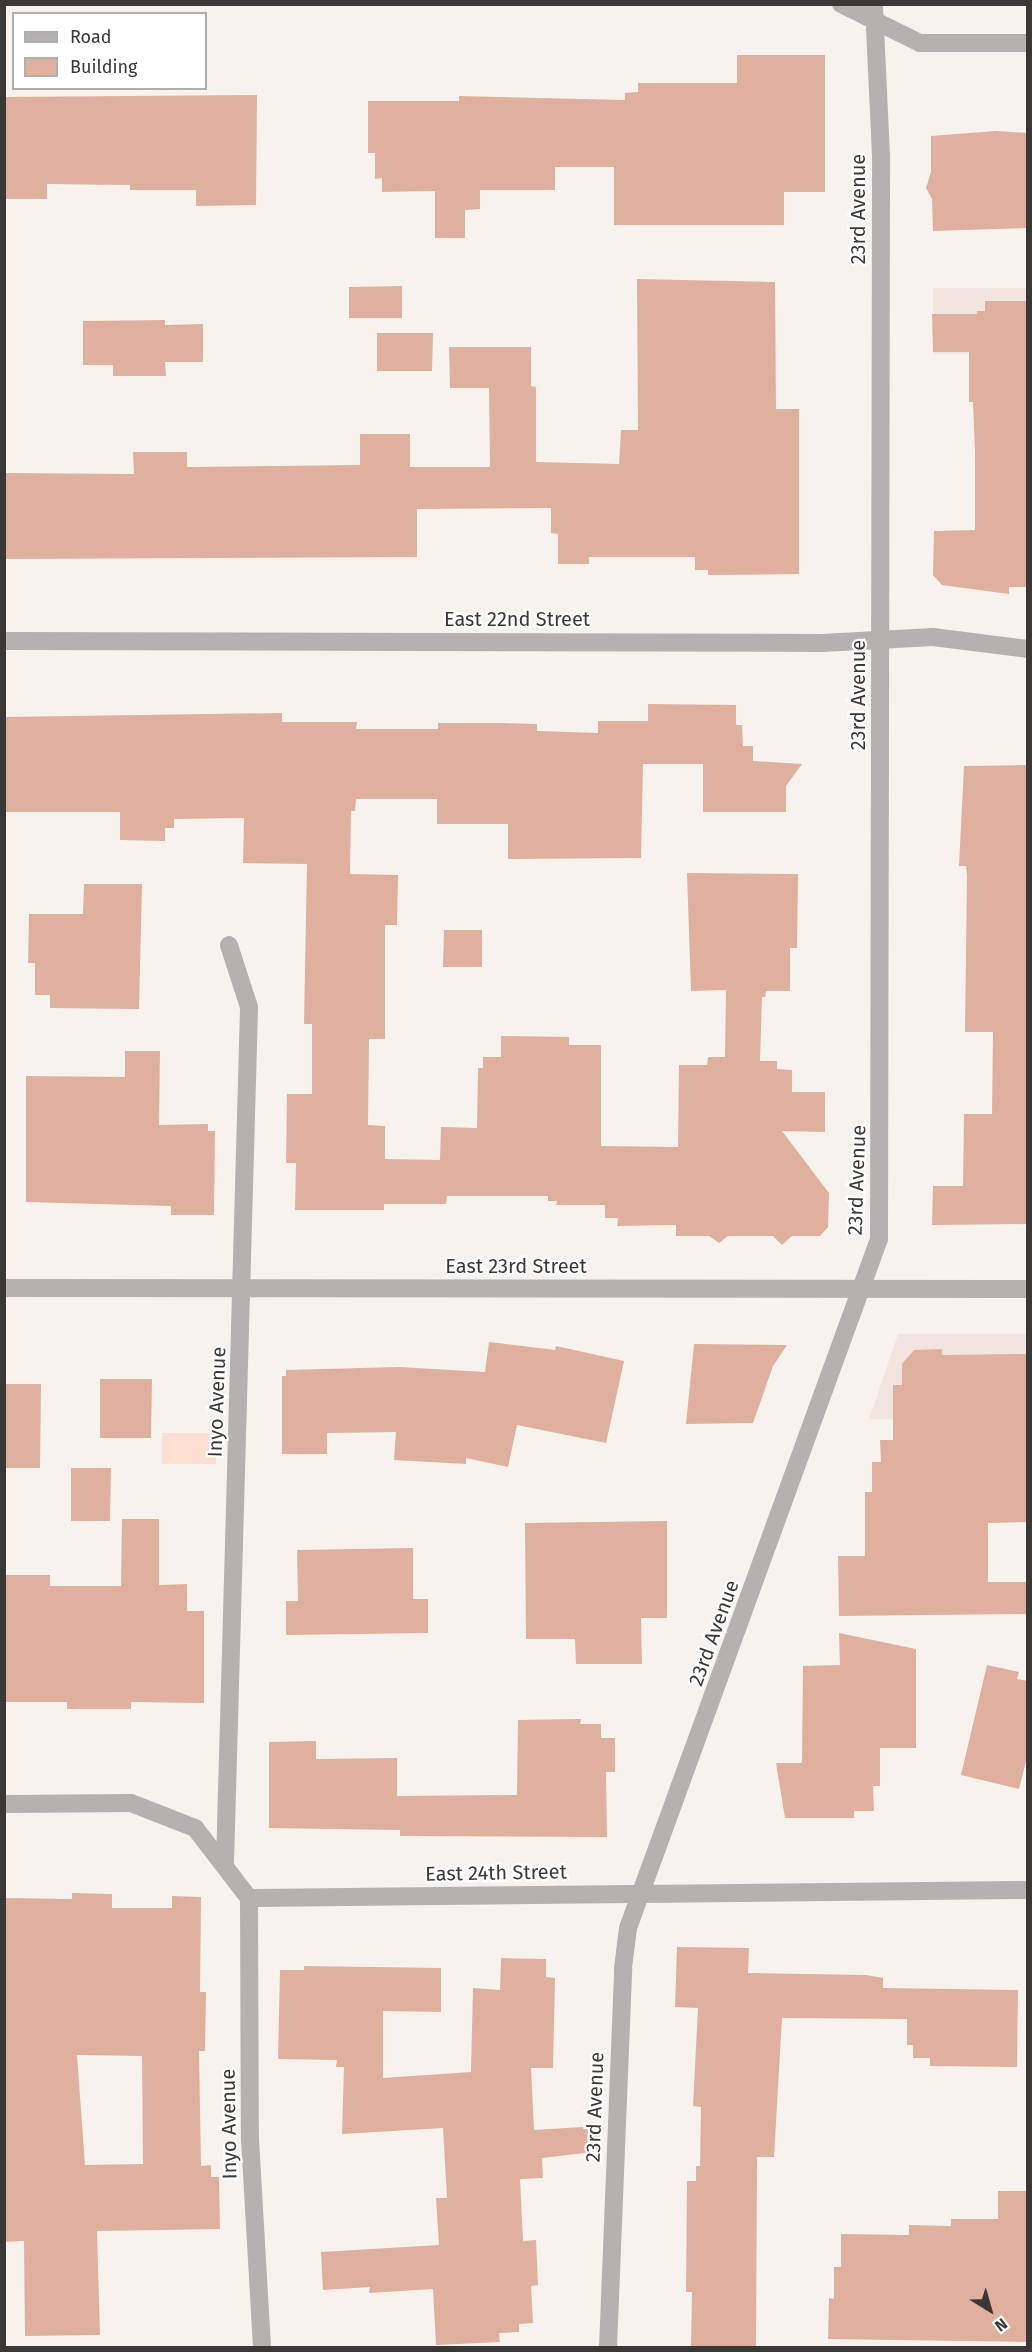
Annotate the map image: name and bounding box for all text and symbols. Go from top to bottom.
legend [12,12,207,90]
text: Road [70,26,112,48]
text: Building [70,56,137,78]
street label: 23rd Avenue [846,154,870,264]
street label: East 22nd Street [444,607,590,631]
street label: 23rd Avenue [846,640,870,750]
street label: 23rd Avenue [843,1124,871,1236]
street label: East 23rd Street [445,1254,587,1278]
street label: Inyo Avenue [203,1346,231,1458]
street label: 23rd Avenue [684,1577,744,1689]
street label: East 24th Street [425,1860,567,1886]
street label: 23rd Avenue [581,2051,609,2163]
street label: Inyo Avenue [216,2068,242,2180]
north arrow [960,2280,1020,2340]
text: N [991,2314,1011,2336]

